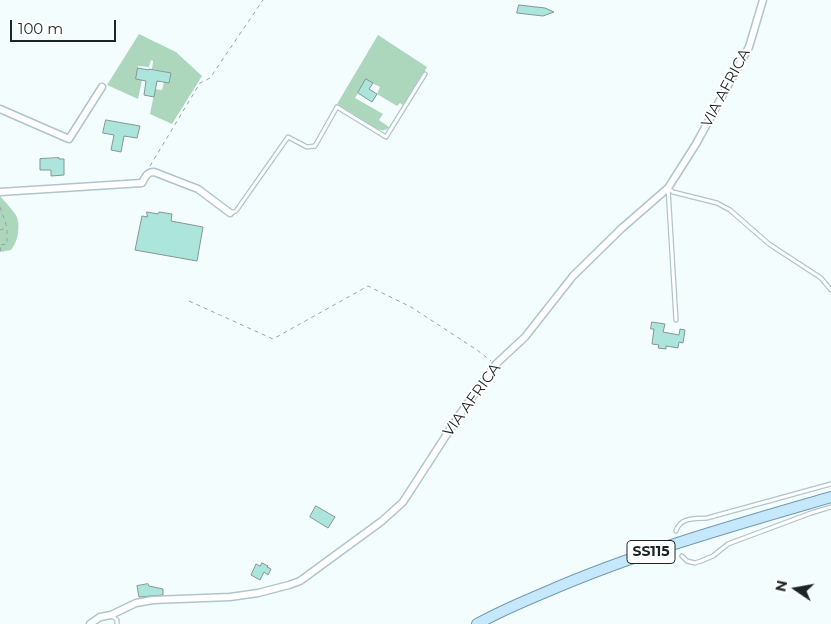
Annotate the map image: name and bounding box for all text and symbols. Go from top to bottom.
scale bar [12,10,119,42]
text: 100 m [18,19,63,38]
street label: VIA AFRICA [698,46,754,130]
street label: VIA AFRICA [439,360,505,440]
road number: SS115 [627,540,675,564]
north arrow [771,564,821,614]
text: N [771,578,791,593]

